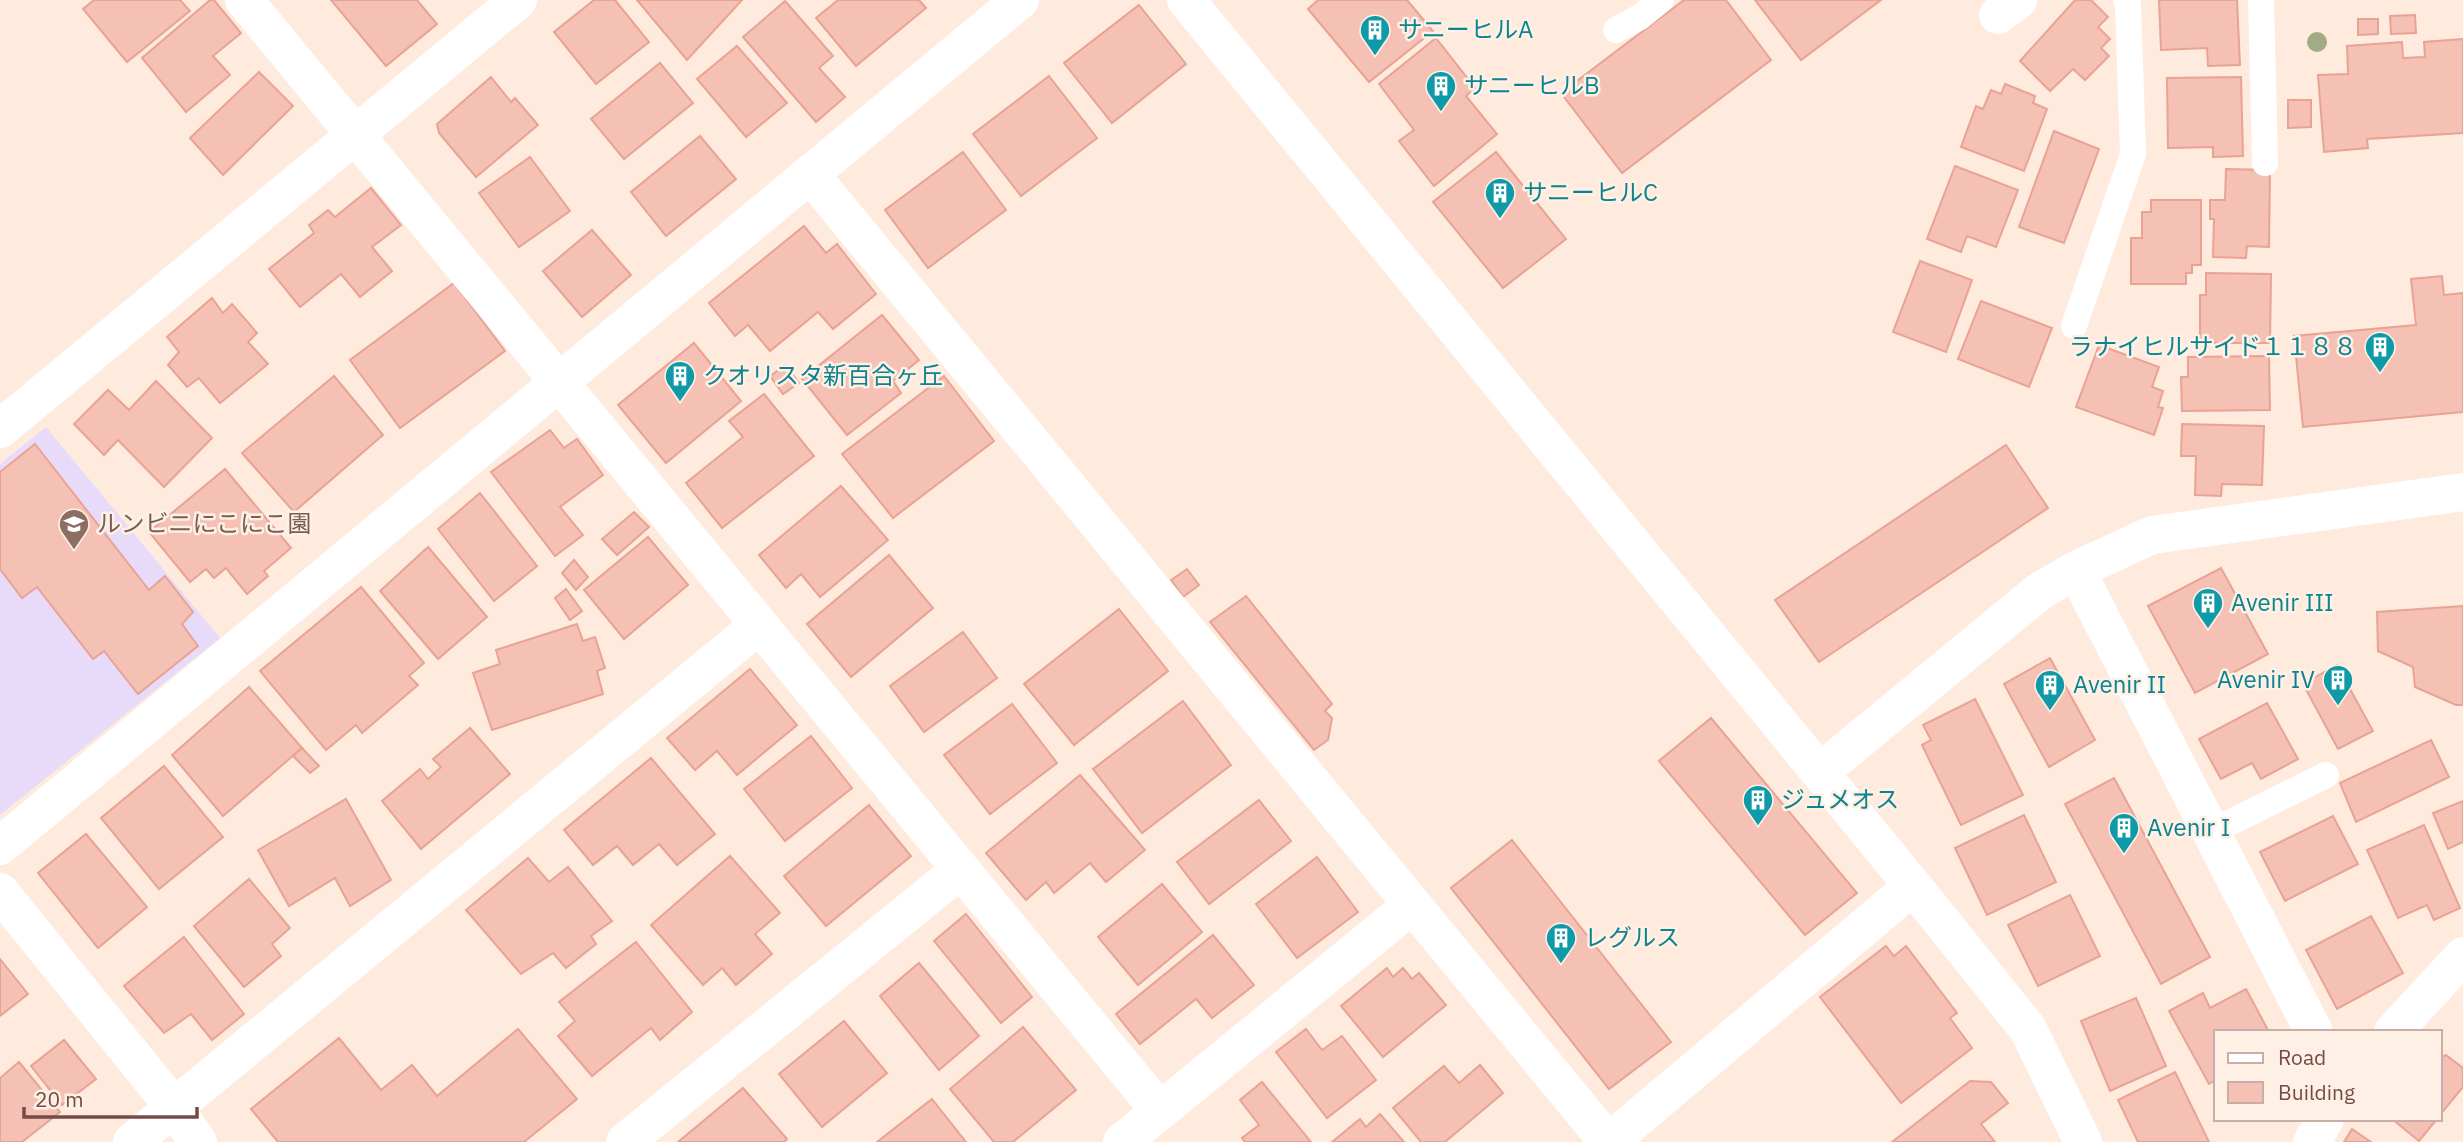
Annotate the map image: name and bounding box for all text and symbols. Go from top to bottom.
building icon: サニーヒルA [1358,13,1392,57]
place label: サニーヒルA [1398,13,1533,45]
building icon: サニーヒルB [1424,69,1458,113]
place label: サニーヒルB [1464,69,1600,101]
building icon: サニーヒルC [1483,176,1517,220]
place label: サニーヒルC [1523,176,1658,208]
place label: ラナイヒルサイド１１８８ [2069,330,2357,362]
building icon: ラナイヒルサイド１１８８ [2363,330,2397,374]
building icon: クオリスタ新百合ヶ丘 [663,359,697,403]
place label: クオリスタ新百合ヶ丘 [703,359,943,391]
school or university icon: ルンビニにこにこ園 [57,507,91,551]
place label: ルンビニにこにこ園 [97,507,312,539]
building icon: Avenir III [2191,586,2225,630]
place label: Avenir III [2231,586,2334,618]
place label: Avenir IV [2217,663,2315,695]
building icon: Avenir IV [2321,663,2355,707]
building icon: Avenir II [2033,668,2067,712]
place label: Avenir II [2073,668,2166,700]
building icon: ジュメオス [1741,783,1775,827]
place label: ジュメオス [1781,783,1899,815]
building icon: Avenir I [2107,811,2141,855]
place label: Avenir I [2147,811,2230,843]
building icon: レグルス [1544,921,1578,965]
place label: レグルス [1584,921,1680,953]
legend [2214,1030,2442,1121]
text: Road [2278,1043,2326,1071]
scale bar [24,1076,198,1120]
text: Building [2278,1078,2355,1106]
text: 20 m [35,1085,84,1113]

